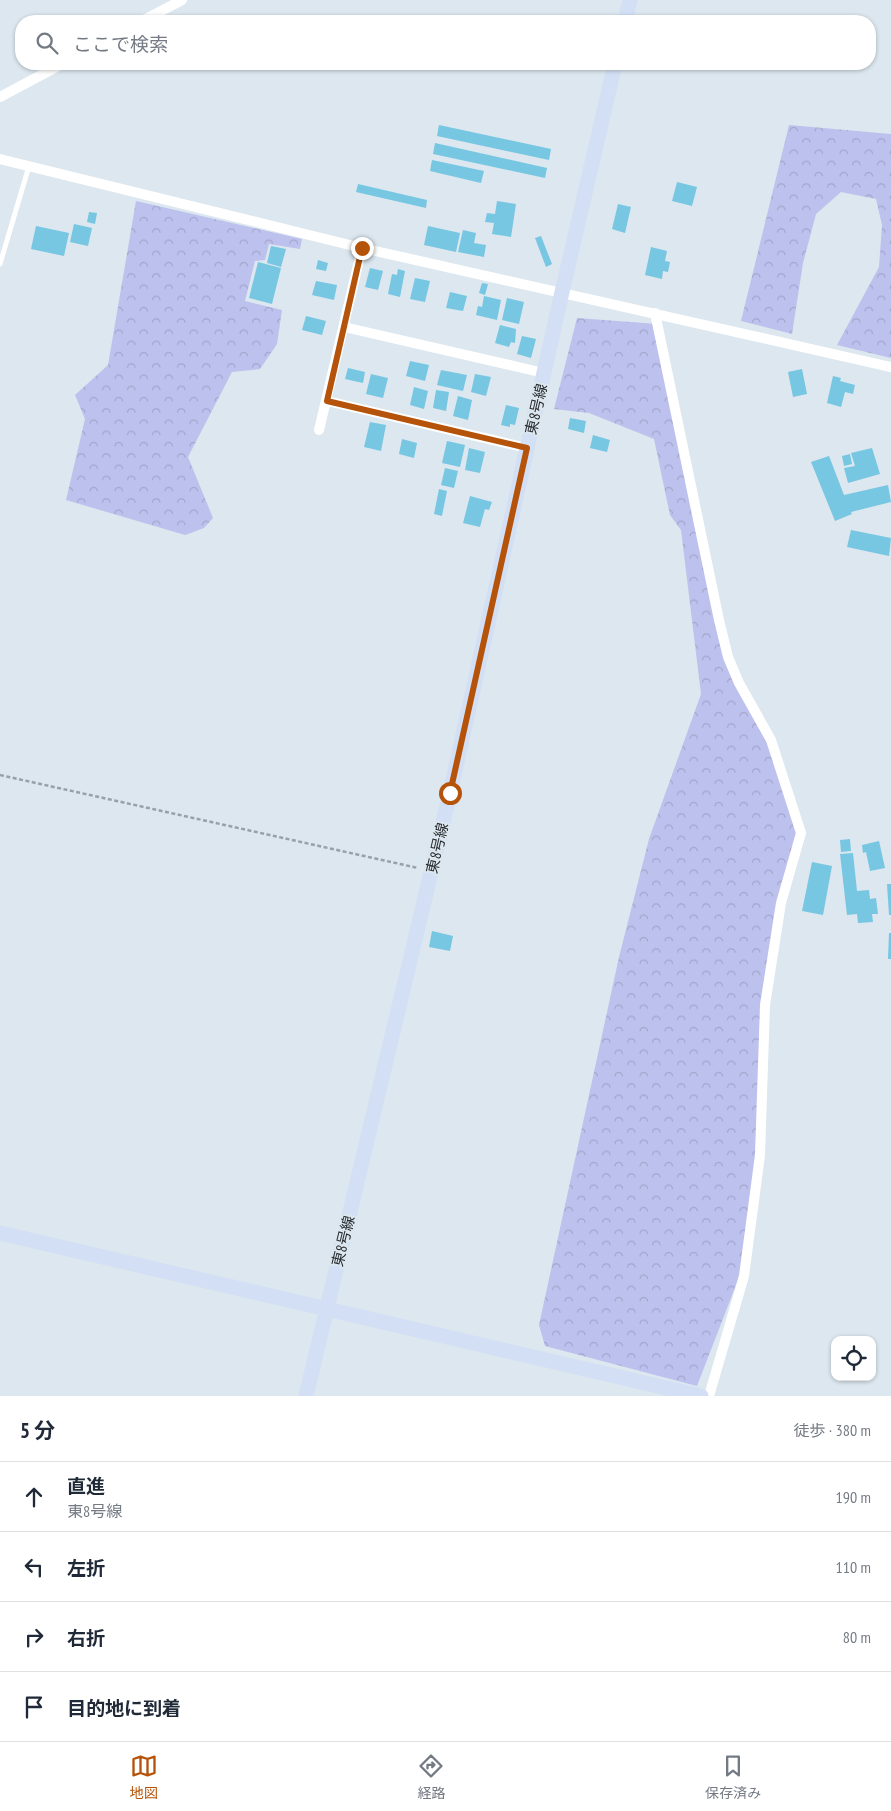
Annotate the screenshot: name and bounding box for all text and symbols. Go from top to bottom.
search box [15,15,876,70]
icon: search [33,29,61,57]
text: ここで検索 [73,32,168,56]
route end [351,237,374,260]
street label: 東8号線 [521,382,551,436]
route start [439,782,462,805]
street label: 東8号線 [422,821,452,875]
street label: 東8号線 [328,1214,358,1268]
map controls [831,1336,876,1381]
button: locate [831,1336,876,1381]
text: 5 分 [20,1417,55,1444]
text: 徒歩 · 380 m [793,1420,871,1440]
text: 直進 [67,1474,105,1498]
icon: ahead [20,1483,48,1511]
text: 190 m [836,1487,871,1507]
text: 東8号線 [67,1501,122,1521]
icon: left [20,1553,48,1581]
text: 左折 [67,1556,105,1580]
text: 110 m [836,1557,871,1577]
icon: right [20,1623,48,1651]
text: 右折 [67,1626,105,1650]
text: 80 m [843,1627,871,1647]
icon: arrive [20,1693,48,1721]
text: 目的地に到着 [67,1696,181,1720]
tab: 地図 [130,1752,158,1802]
tab: 経路 [417,1752,445,1802]
tab: 保存済み [705,1752,761,1802]

